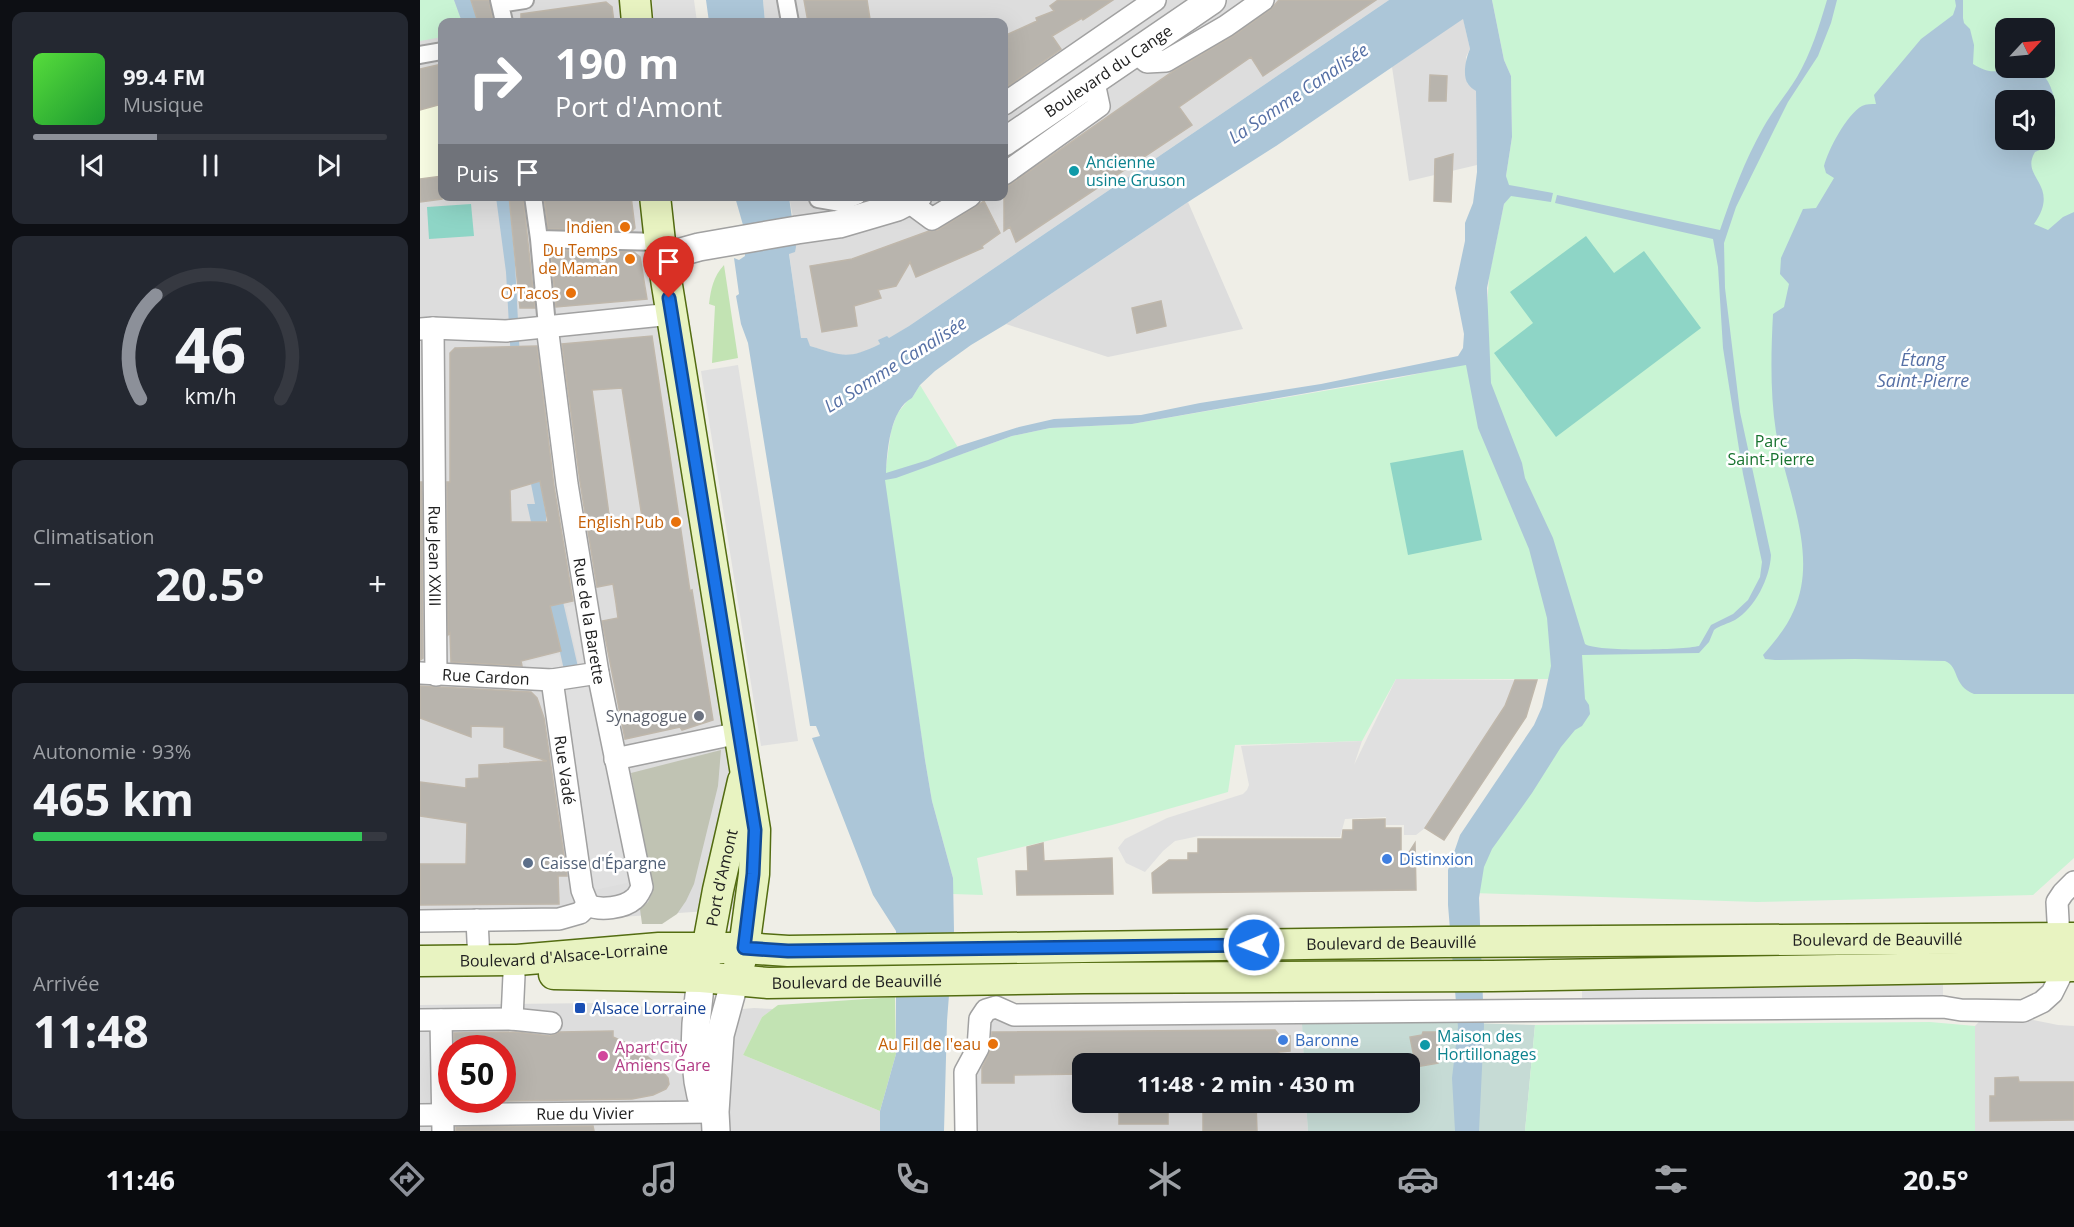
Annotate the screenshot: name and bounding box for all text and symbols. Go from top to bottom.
north arrow [1995,18,2055,78]
map controls [1995,18,2055,150]
street label: Boulevard du Cange [1040,19,1176,122]
text: 190 m [555,34,679,91]
water label: La Somme Canalisée [1223,37,1373,149]
icon: right [456,42,534,120]
text: 99.4 FM [123,61,206,91]
text: Port d'Amont [555,88,722,125]
button: sound [1995,90,2055,150]
text: Musique [123,91,204,118]
icon: previous [76,149,109,182]
icon: pause [194,149,227,182]
icon: next [312,149,345,182]
place label: Ancienne usine Gruson [1086,151,1185,191]
icon: arrive [511,156,544,189]
text: Puis [456,158,499,188]
marker: Ancienne usine Gruson [1067,164,1081,178]
place label: Indien [566,216,613,238]
marker: Indien [618,220,632,234]
pin [643,236,694,298]
place label: Du Temps de Maman [538,239,618,279]
icon: arrive [652,245,685,278]
marker: Du Temps de Maman [623,252,637,266]
place label: O'Tacos [500,282,559,304]
marker: O'Tacos [564,286,578,300]
text: 46 [174,306,246,391]
water label: La Somme Canalisée [819,310,971,418]
water label: Étang Saint-Pierre [1877,347,1969,392]
text: km/h [184,381,236,410]
park label: Parc Saint-Pierre [1727,430,1815,470]
street label: Rue Jean XXIII [424,505,446,607]
place label: English Pub [578,511,664,533]
marker: English Pub [669,515,683,529]
text: Climatisation [33,523,155,550]
text: 20.5° [155,553,265,614]
street label: Rue de la Barette [568,556,611,686]
text: − [33,561,52,606]
text: + [368,561,387,606]
street label: Rue Cardon [442,663,530,690]
place label: Synagogue [606,705,687,727]
marker: Synagogue [692,709,706,723]
street label: Rue Vadé [549,734,581,806]
text: Autonomie · 93% [33,738,191,765]
text: 465 km [33,768,194,829]
street label: Port d'Amont [701,827,743,928]
place label: Distinxion [1399,848,1474,870]
place label: Caisse d'Épargne [540,852,666,874]
marker: Distinxion [1380,852,1394,866]
marker: Caisse d'Épargne [521,856,535,870]
position arrow [1222,913,1286,977]
street label: Boulevard de Beauvillé [1792,928,1963,951]
street label: Boulevard de Beauvillé [1306,931,1477,955]
street label: Boulevard d'Alsace-Lorraine [459,937,668,972]
street label: Boulevard de Beauvillé [771,969,942,994]
text: Arrivée [33,970,100,997]
place label: Alsace Lorraine [592,997,706,1019]
text: 11:48 [33,1000,149,1061]
marker: Alsace Lorraine [573,1001,587,1015]
place label: Maison des Hortillonages [1437,1025,1536,1065]
place label: Baronne [1295,1029,1359,1051]
place label: Au Fil de l'eau [878,1033,981,1055]
marker: Baronne [1276,1033,1290,1047]
speed limit sign: 50 [438,1035,516,1113]
place label: Apart'City Amiens Gare [615,1036,711,1076]
marker: Au Fil de l'eau [986,1037,1000,1051]
marker: Maison des Hortillonages [1418,1038,1432,1052]
marker: Apart'City Amiens Gare [596,1049,610,1063]
text: 11:48 · 2 min · 430 m [1137,1068,1355,1098]
street label: Rue du Vivier [536,1102,634,1125]
icon: directions [386,1158,428,1200]
icon: music [639,1158,681,1200]
icon: phone [891,1158,933,1200]
icon: climate [1144,1158,1186,1200]
icon: car [1397,1158,1439,1200]
icon: filters [1650,1158,1692,1200]
text: 11:46 [105,1161,175,1198]
text: 20.5° [1903,1161,1968,1198]

